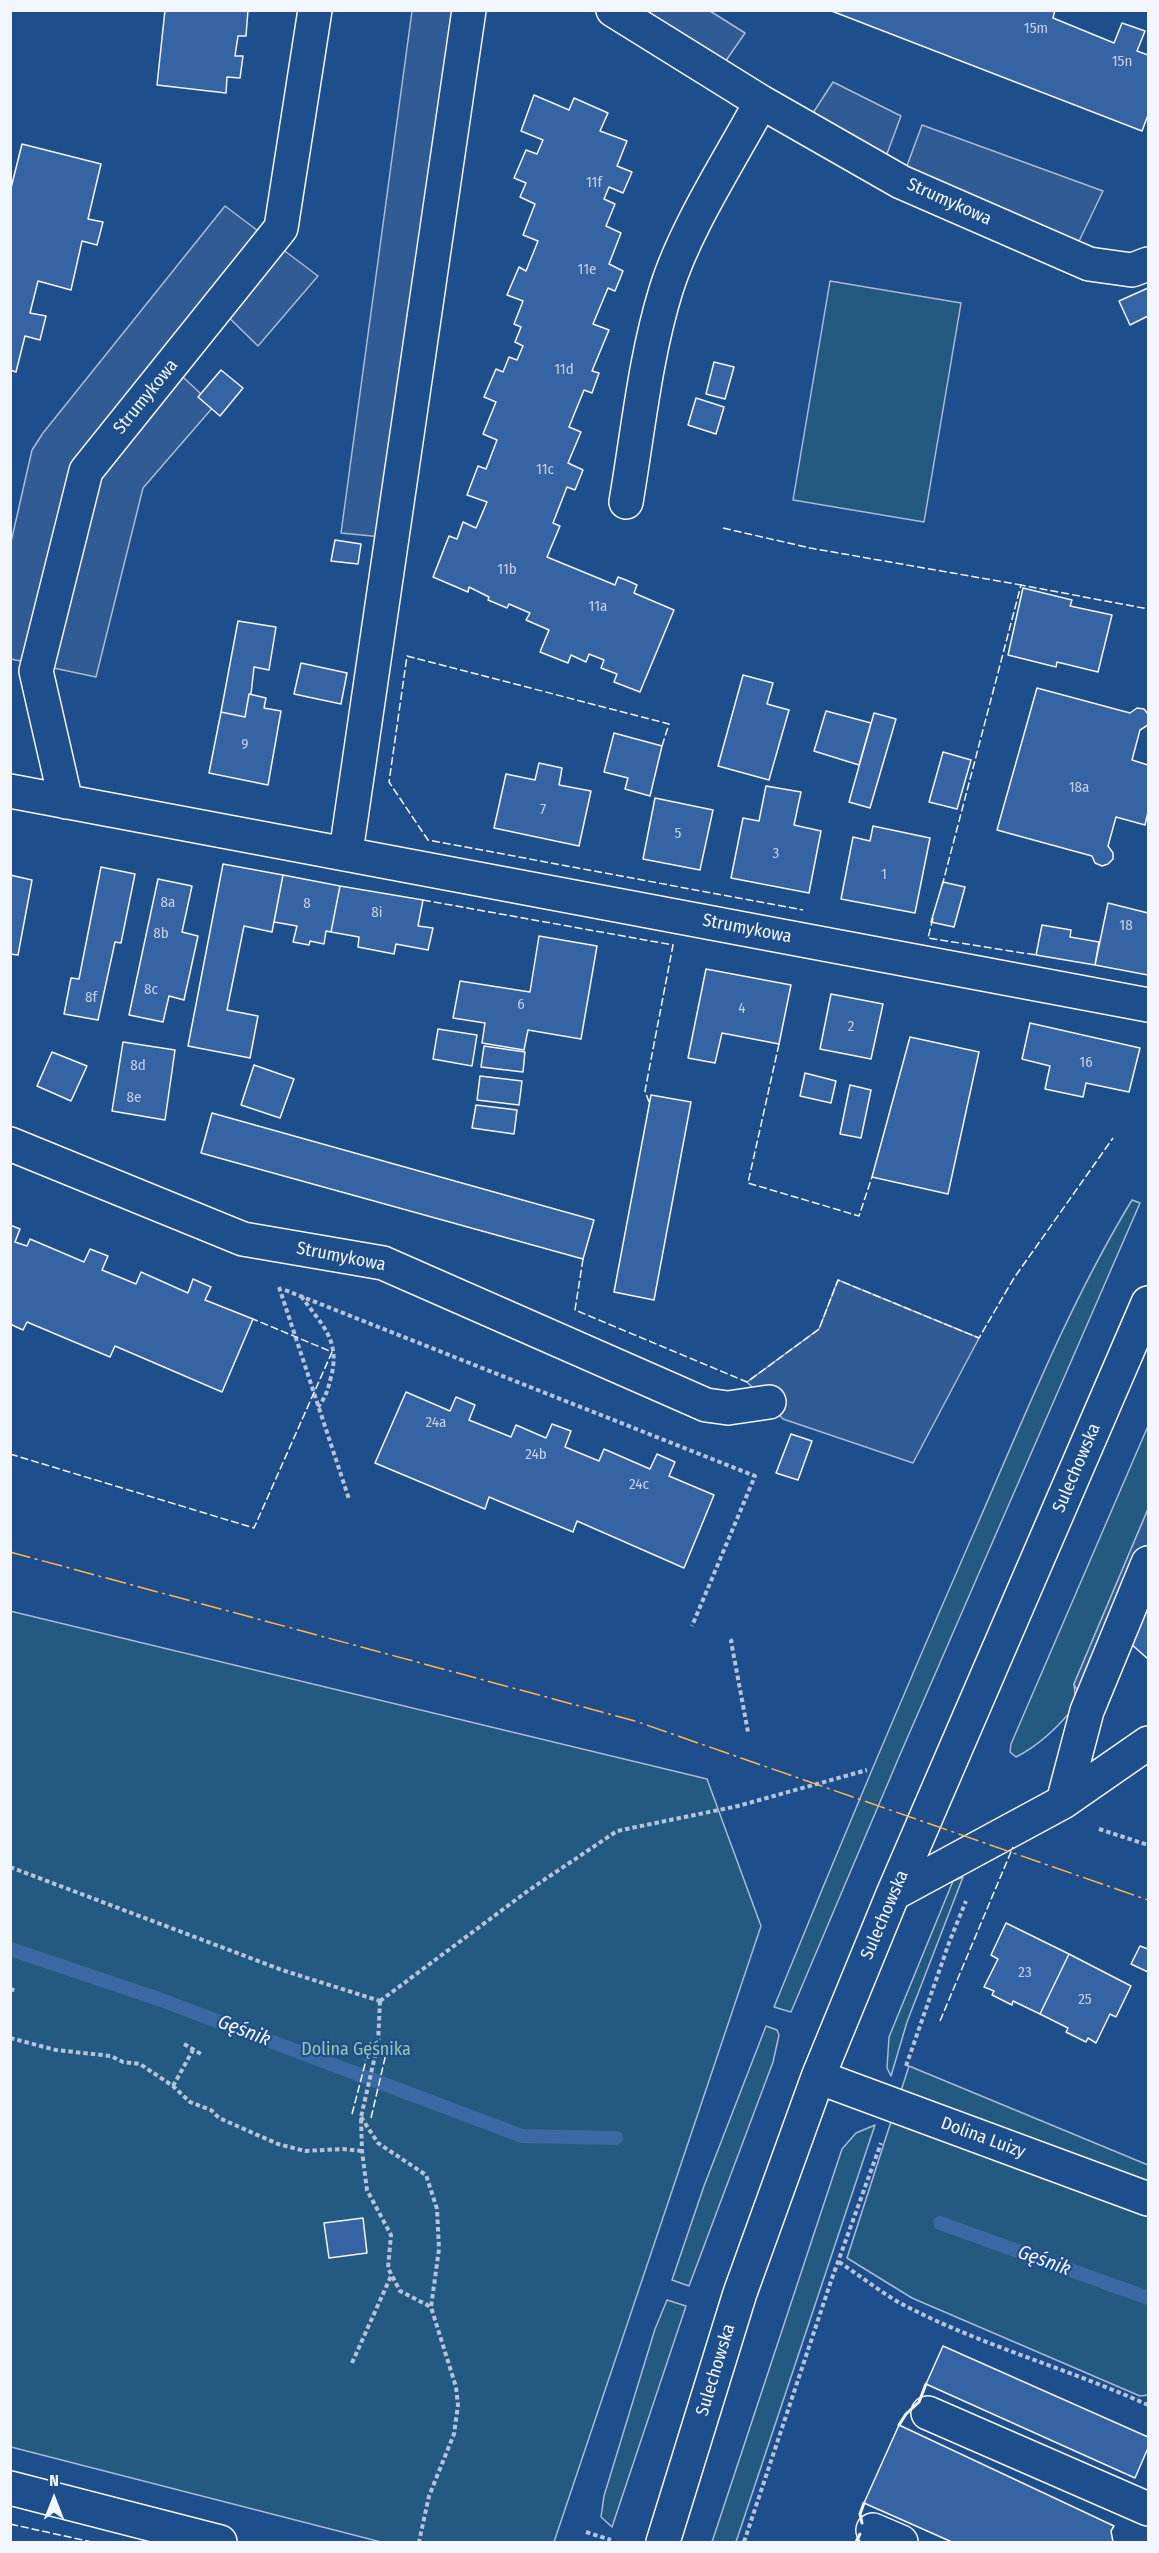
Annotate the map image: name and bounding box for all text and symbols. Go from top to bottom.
house number: 15m [1024,20,1048,38]
house number: 15n [1112,53,1132,71]
house number: 11f [586,174,602,192]
street label: Strumykowa [903,174,995,230]
house number: 11e [578,261,596,279]
street label: Strumykowa [109,355,183,439]
house number: 11d [554,361,574,379]
house number: 11c [536,461,554,479]
house number: 11b [497,561,517,579]
house number: 11a [589,598,607,616]
house number: 9 [241,736,249,754]
house number: 18a [1069,779,1089,797]
house number: 7 [540,801,546,819]
house number: 5 [675,825,681,843]
house number: 3 [773,845,779,863]
house number: 1 [881,866,887,884]
house number: 8a [161,894,175,912]
house number: 8 [303,895,311,913]
house number: 8i [371,904,383,922]
street label: Strumykowa [701,910,793,948]
house number: 18 [1119,917,1133,935]
house number: 8b [153,925,169,943]
house number: 8c [144,981,158,999]
house number: 8f [85,989,97,1007]
house number: 6 [517,996,525,1014]
house number: 4 [738,1000,746,1018]
house number: 2 [848,1018,854,1036]
house number: 16 [1079,1054,1093,1072]
house number: 8d [130,1057,146,1075]
house number: 8e [127,1089,141,1107]
street label: Strumykowa [295,1238,387,1276]
house number: 24a [426,1414,446,1432]
street label: Sulechowska [1049,1420,1105,1516]
house number: 24b [525,1446,547,1464]
house number: 24c [629,1476,649,1494]
street label: Sulechowska [857,1867,913,1963]
house number: 23 [1018,1964,1032,1982]
house number: 25 [1078,1991,1092,2009]
water label: Gęśnik [214,2010,274,2052]
park label: Dolina Gęśnika [301,2039,411,2061]
street label: Dolina Luizy [938,2113,1028,2163]
water label: Gęśnik [1014,2240,1074,2282]
street label: Sulechowska [692,2321,740,2419]
north arrow [24,2469,84,2529]
text: N [49,2471,59,2490]

